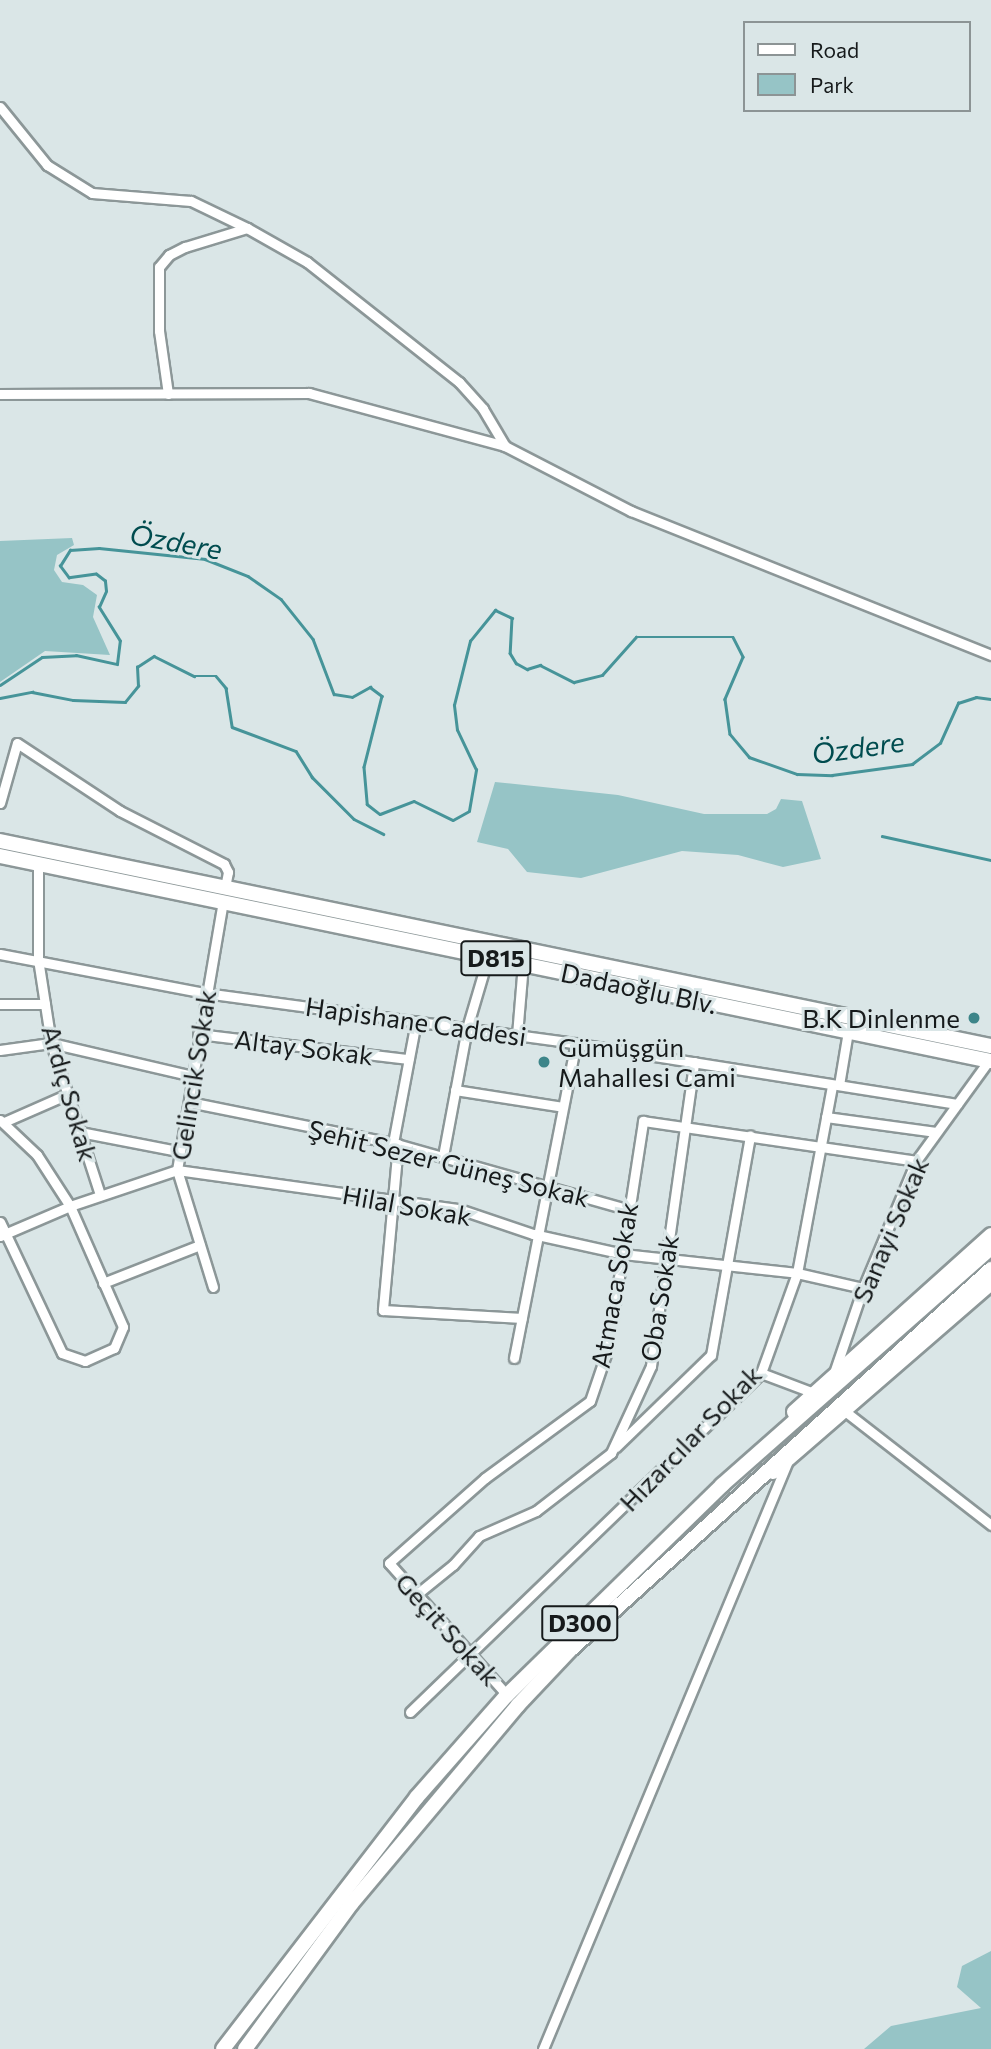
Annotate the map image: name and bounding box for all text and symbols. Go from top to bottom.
legend [743,21,970,112]
text: Road [810,37,859,62]
text: Park [810,72,854,97]
water label: Özdere [127,516,225,566]
water label: Özdere [810,724,906,770]
road number: D815 [459,938,533,978]
street label: Dadaoğlu Blv. [558,956,720,1020]
street label: Gelincik Sokak [164,988,222,1162]
street label: Hapishane Caddesi [304,990,528,1052]
place label: B.K Dinlenme [802,1002,960,1034]
marker: B.K Dinlenme [966,1010,982,1026]
street label: Ardıç Sokak [36,1021,104,1165]
street label: Altay Sokak [233,1023,375,1071]
place label: Gümüşgün Mahallesi Cami [558,1031,736,1092]
marker: Gümüşgün Mahallesi Cami [536,1054,552,1070]
street label: Şehit Sezer Güneş Sokak [305,1113,593,1213]
street label: Sanayi Sokak [845,1153,935,1307]
street label: Hilal Sokak [340,1178,474,1232]
street label: Atmaca Sokak [584,1200,644,1370]
street label: Oba Sokak [634,1232,684,1364]
street label: Hızarcılar Sokak [613,1359,767,1517]
street label: Geçit Sokak [389,1566,507,1692]
road number: D300 [540,1602,620,1644]

